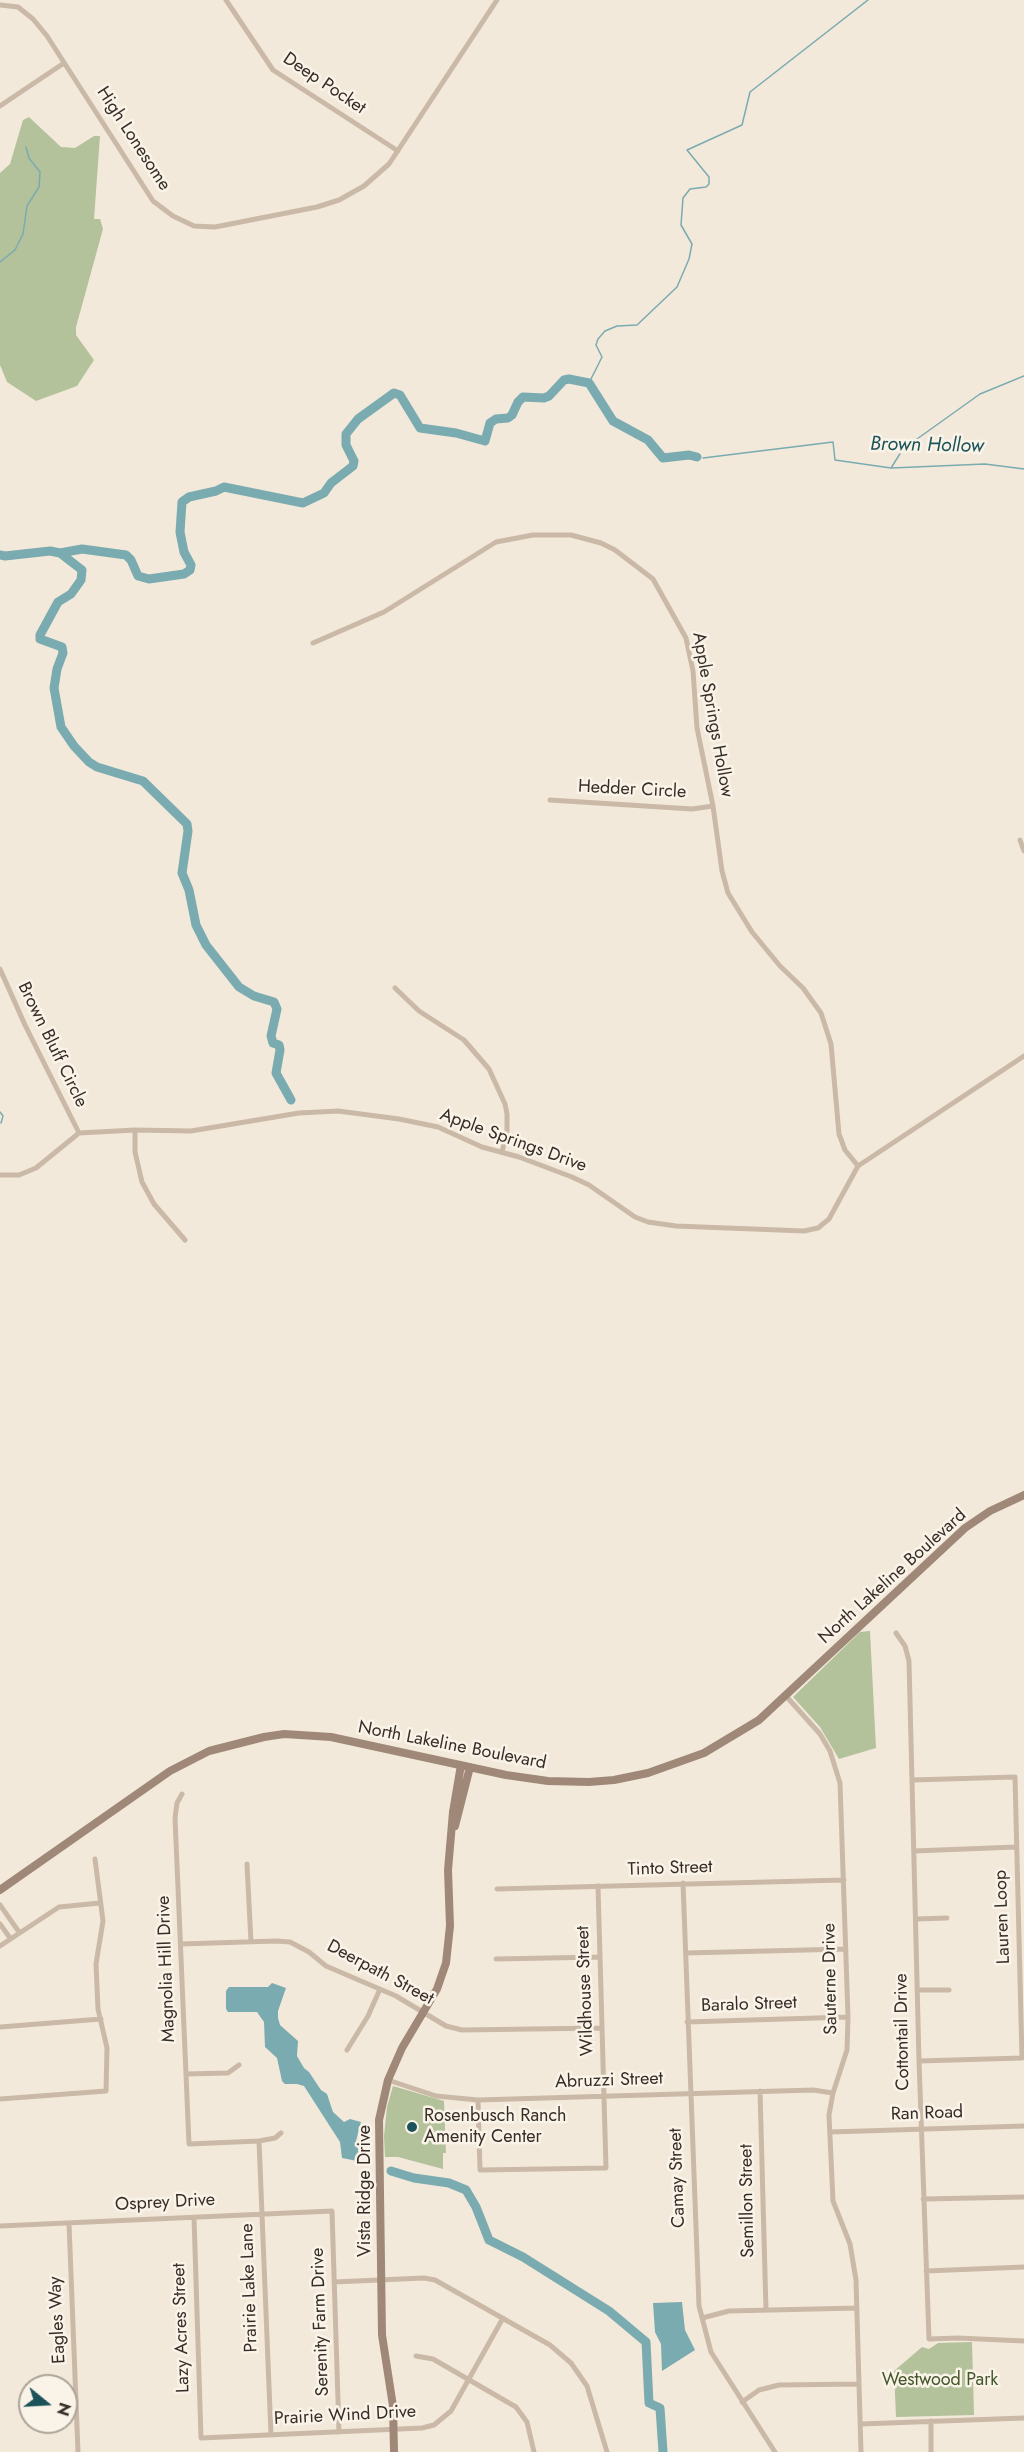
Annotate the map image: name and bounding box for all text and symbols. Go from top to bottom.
street label: Deep Pocket [278,48,370,120]
street label: High Lonesome [91,83,175,195]
water label: Brown Hollow [870,433,984,459]
street label: Apple Springs Hollow [687,631,737,799]
street label: Hedder Circle [577,776,687,804]
street label: Brown Bluff Circle [12,979,92,1111]
street label: Apple Springs Drive [437,1104,589,1178]
street label: North Lakeline Boulevard [815,1505,971,1649]
street label: North Lakeline Boulevard [356,1717,548,1775]
street label: Tinto Street [627,1857,713,1881]
street label: Lauren Loop [991,1870,1015,1964]
street label: Magnolia Hill Drive [154,1895,180,2043]
street label: Sauterne Drive [819,1923,843,2035]
street label: Wildhouse Street [573,1925,599,2057]
street label: Deerpath Street [323,1936,437,2010]
street label: Cottontail Drive [891,1973,915,2091]
street label: Baralo Street [701,1993,797,2017]
street label: Abruzzi Street [555,2068,663,2094]
street label: Ran Road [890,2102,964,2126]
place label: Rosenbusch Ranch Amenity Center [424,2106,567,2148]
marker: Rosenbusch Ranch Amenity Center [405,2120,419,2134]
street label: Vista Ridge Drive [355,2125,377,2257]
street label: Camay Street [665,2128,691,2228]
street label: Semillon Street [736,2144,760,2258]
street label: Osprey Drive [115,2190,215,2216]
street label: Prairie Lake Lane [237,2223,263,2353]
street label: Serenity Farm Drive [308,2247,334,2397]
street label: Lazy Acres Street [169,2263,195,2393]
street label: Eagles Way [45,2276,71,2364]
park label: Westwood Park [882,2370,998,2392]
north arrow [18,2374,78,2434]
text: N [51,2399,77,2419]
street label: Prairie Wind Drive [273,2401,417,2431]

